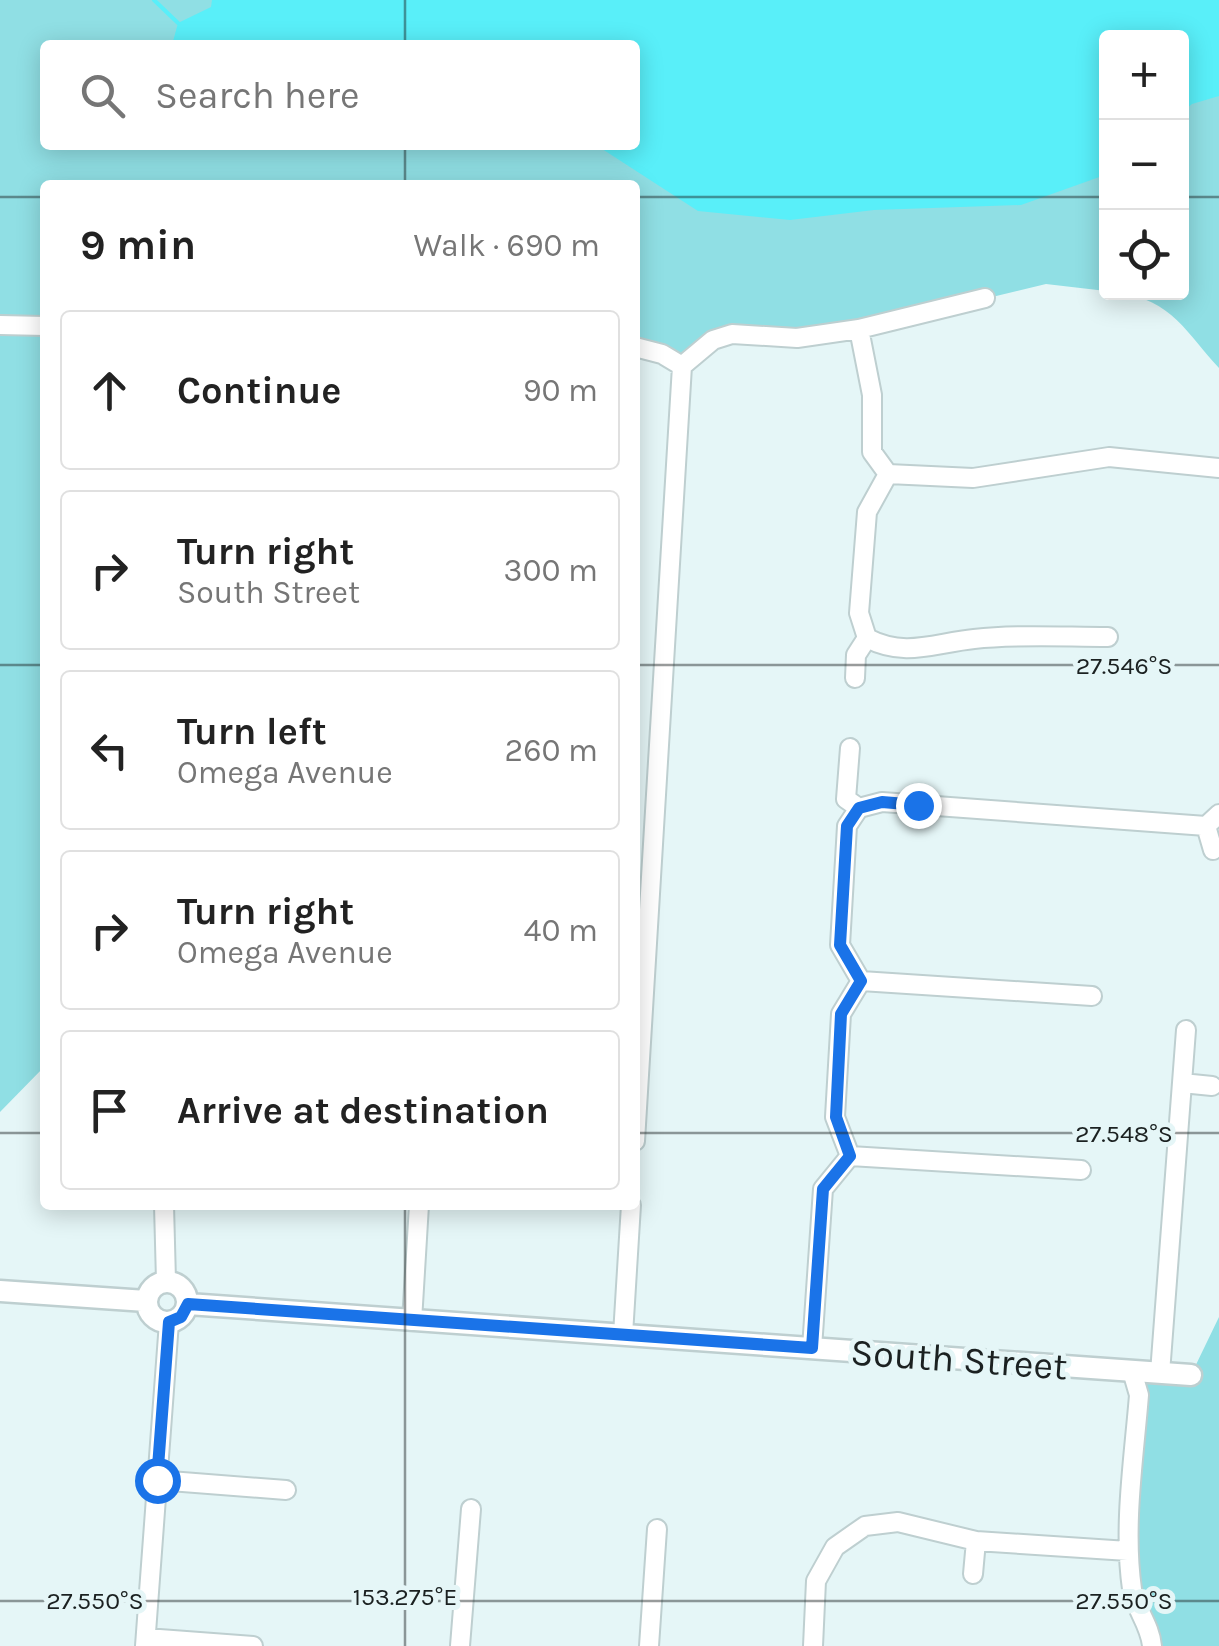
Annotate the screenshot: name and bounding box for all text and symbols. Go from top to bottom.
map controls [1099,30,1189,300]
button: + [1099,30,1189,120]
search box [40,40,640,150]
icon: search [75,68,130,123]
text: Search here [155,73,359,118]
button: − [1099,120,1189,210]
button: locate [1099,210,1189,300]
text: 9 min [80,220,196,270]
text: Walk · 690 m [413,227,600,264]
icon: ahead [82,363,137,418]
text: Continue [177,368,341,413]
text: 90 m [523,372,598,409]
text: Turn right [177,529,354,574]
icon: right [82,543,137,598]
text: 300 m [504,552,598,589]
text: South Street [177,574,360,611]
text: 27.546°S [1076,651,1172,680]
text: Turn left [177,709,327,754]
icon: left [82,723,137,778]
text: 260 m [505,732,598,769]
text: Omega Avenue [177,754,393,791]
route end [896,783,942,829]
text: Turn right [177,889,354,934]
icon: right [82,903,137,958]
text: 40 m [524,912,598,949]
text: Omega Avenue [177,934,393,971]
icon: arrive [82,1083,137,1138]
text: Arrive at destination [177,1088,549,1133]
text: 27.548°S [1075,1119,1173,1148]
street label: South Street [849,1329,1069,1390]
route start [135,1458,181,1504]
text: 153.275°E [353,1582,457,1611]
text: 27.550°S [46,1586,144,1615]
text: 27.550°S [1075,1586,1173,1615]

